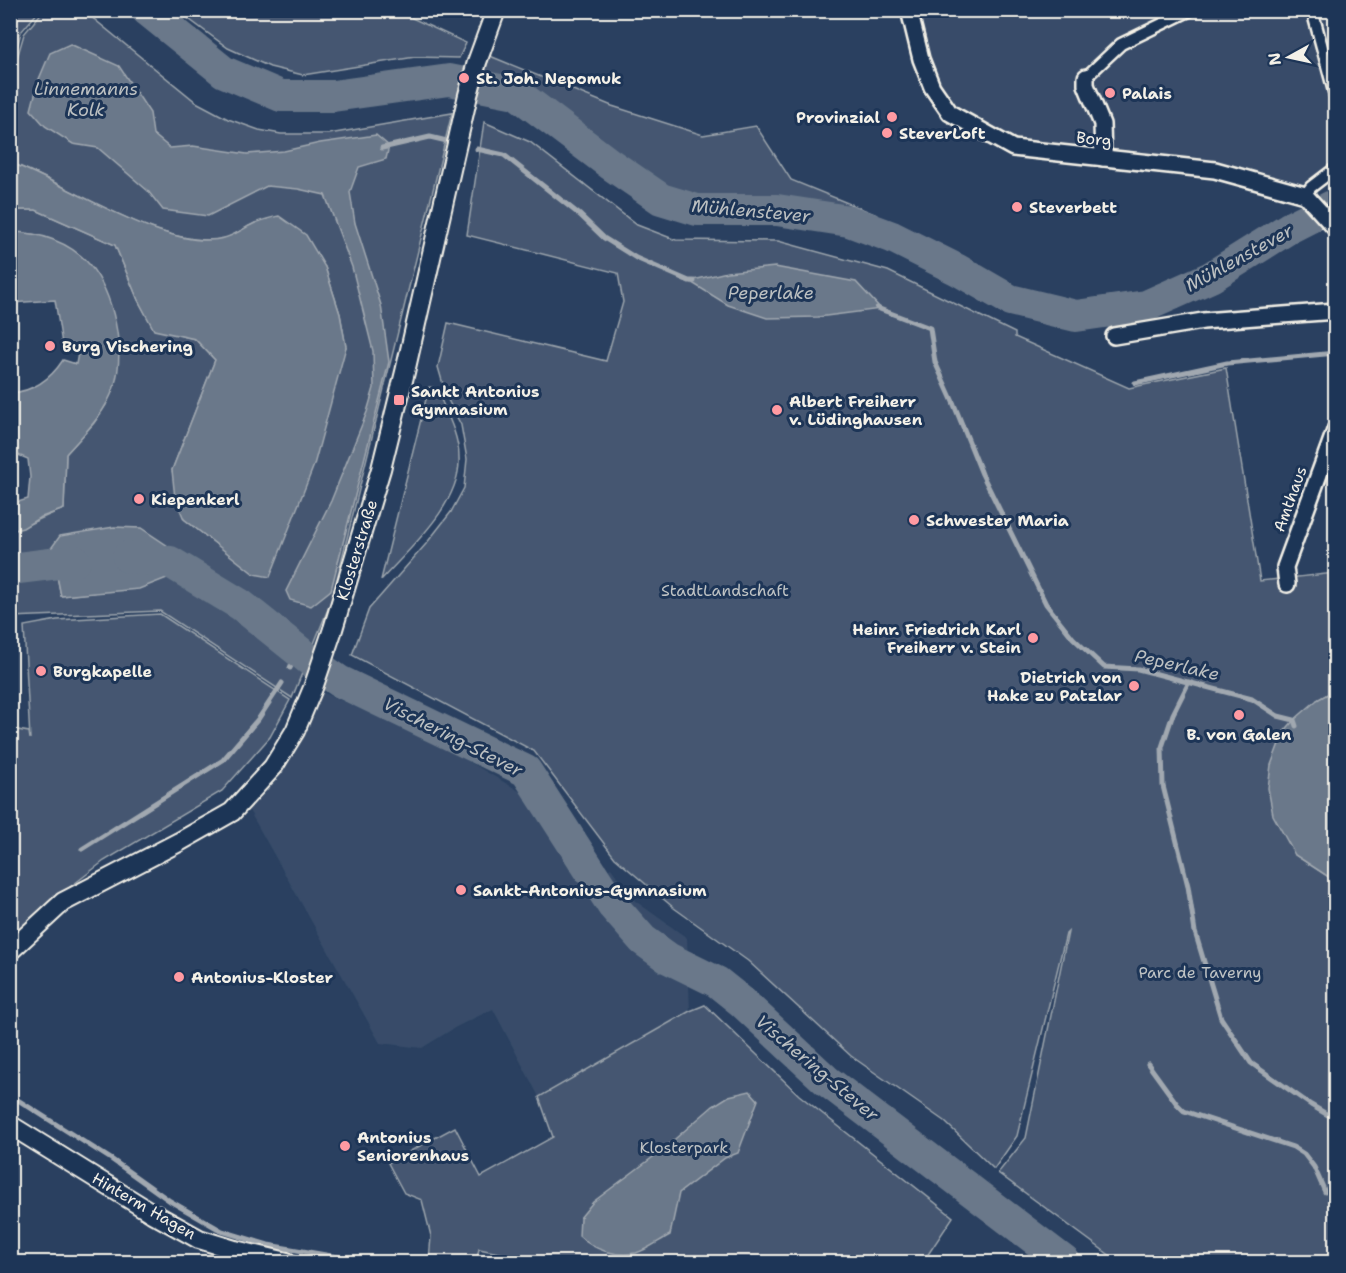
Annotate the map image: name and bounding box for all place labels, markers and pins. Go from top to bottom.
place label: St. Joh. Nepomuk [476,68,621,89]
marker: St. Joh. Nepomuk [457,71,471,85]
place label: Palais [1122,83,1172,104]
marker: Palais [1103,86,1117,100]
place label: Provinzial [796,107,880,128]
marker: Provinzial [885,110,899,124]
place label: SteverLoft [899,123,986,144]
marker: SteverLoft [880,126,894,140]
place label: Steverbett [1029,197,1117,218]
marker: Steverbett [1010,200,1024,214]
place label: Burg Vischering [62,336,193,357]
marker: Burg Vischering [43,339,57,353]
place label: Sankt Antonius Gymnasium [411,381,540,420]
place label: Albert Freiherr v. Lüdinghausen [789,391,923,430]
marker: Sankt Antonius Gymnasium [392,393,406,407]
marker: Albert Freiherr v. Lüdinghausen [770,403,784,417]
place label: Kiepenkerl [151,489,240,510]
marker: Kiepenkerl [132,492,146,506]
place label: Schwester Maria [926,510,1069,531]
marker: Schwester Maria [907,513,921,527]
place label: Heinr. Friedrich Karl Freiherr v. Stein [852,619,1021,658]
marker: Heinr. Friedrich Karl Freiherr v. Stein [1026,631,1040,645]
place label: Burgkapelle [53,661,152,682]
marker: Burgkapelle [34,664,48,678]
place label: Dietrich von Hake zu Patzlar [987,667,1122,706]
marker: Dietrich von Hake zu Patzlar [1127,679,1141,693]
marker: B. von Galen [1232,708,1246,722]
place label: B. von Galen [1186,724,1292,745]
place label: Sankt-Antonius-Gymnasium [473,880,707,901]
marker: Sankt-Antonius-Gymnasium [454,883,468,897]
place label: Antonius-Kloster [191,967,334,988]
marker: Antonius-Kloster [172,970,186,984]
place label: Antonius Seniorenhaus [357,1127,469,1166]
marker: Antonius Seniorenhaus [338,1139,352,1153]

